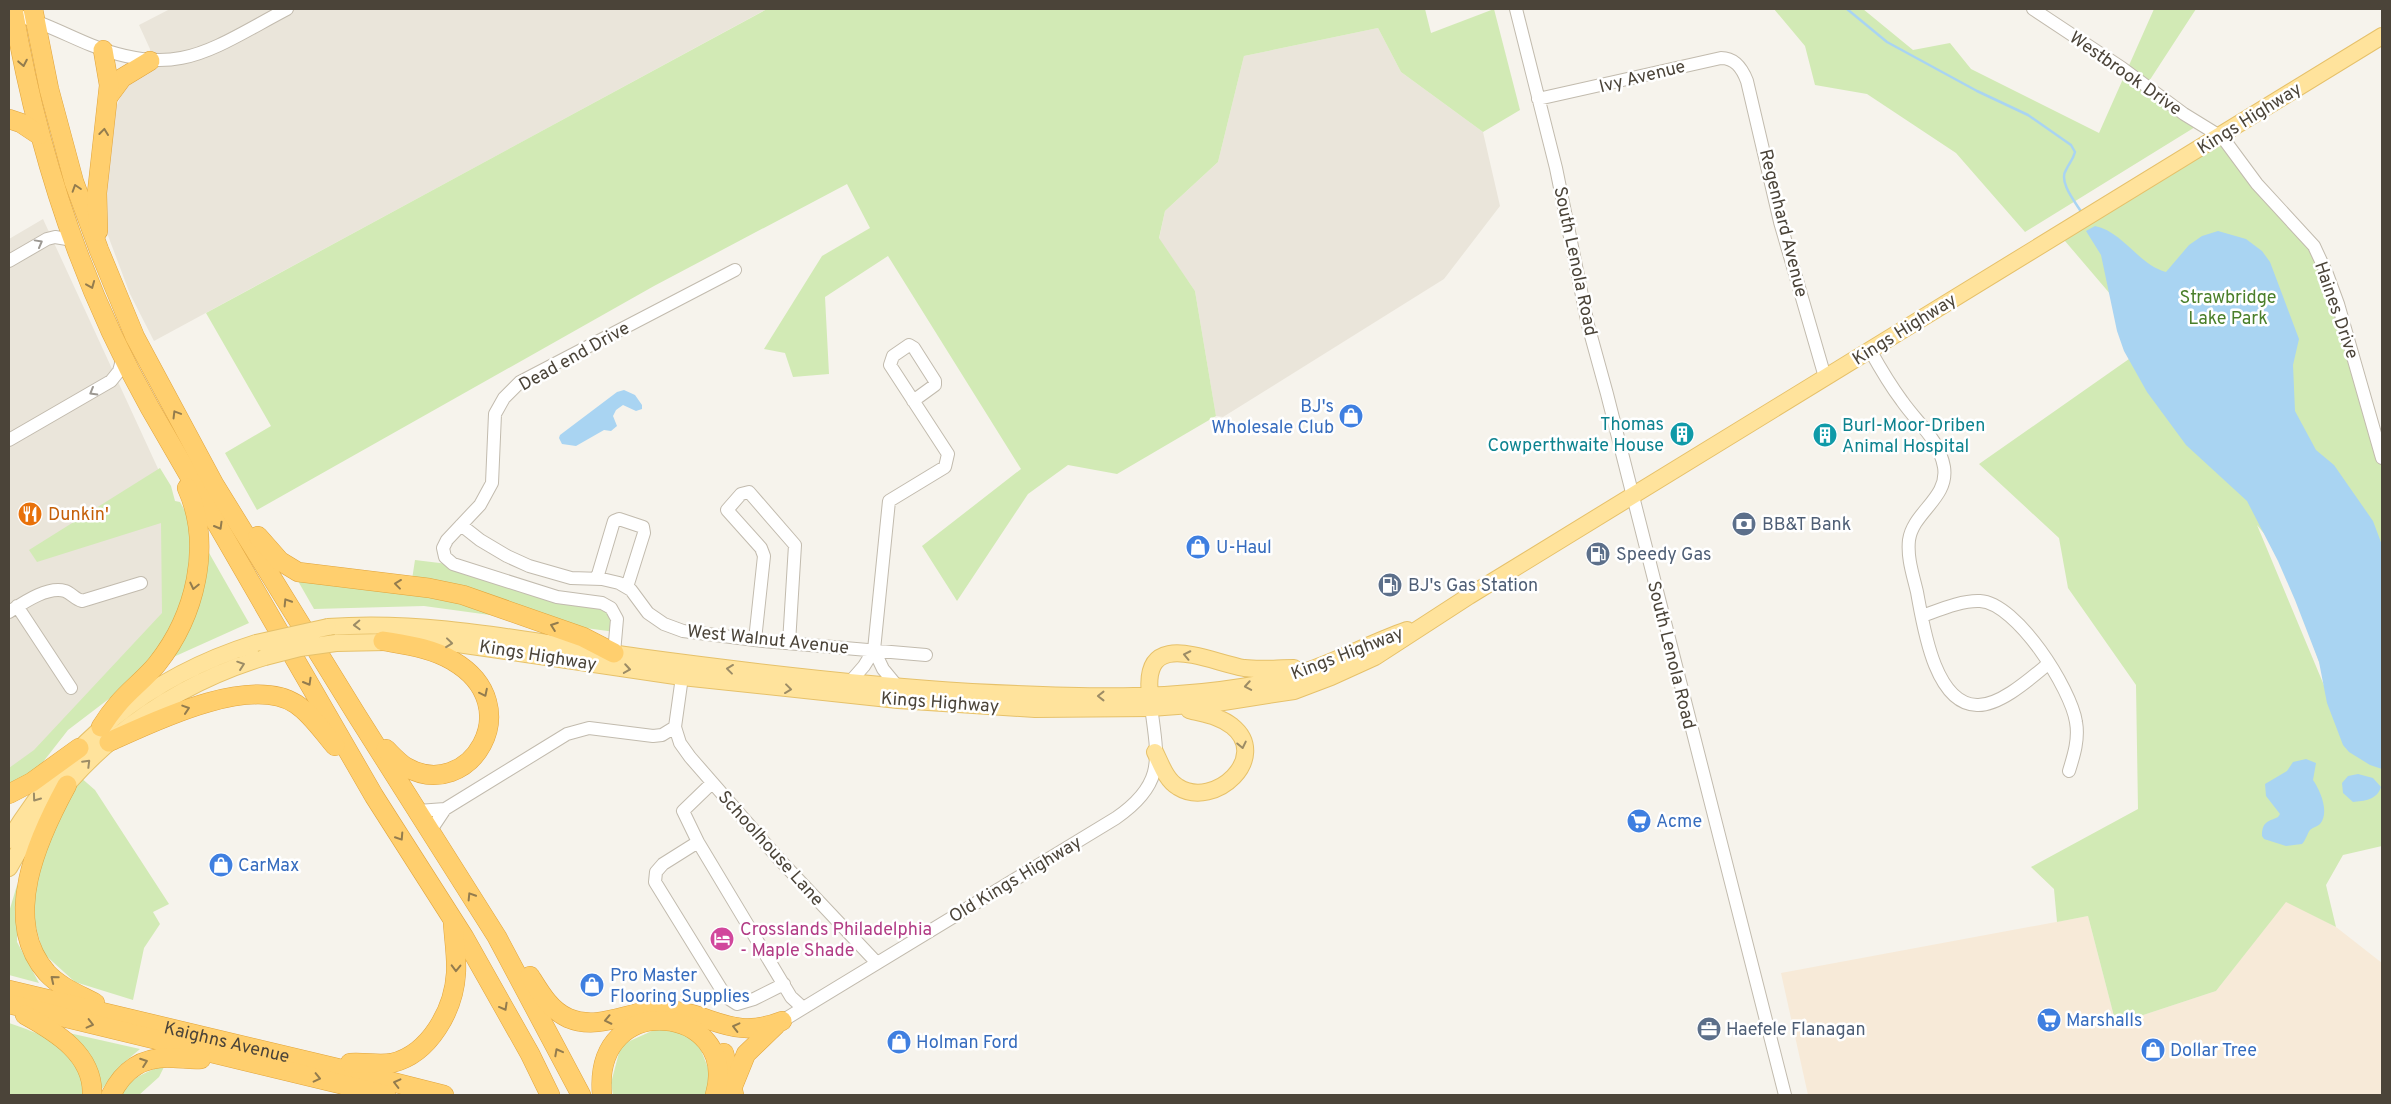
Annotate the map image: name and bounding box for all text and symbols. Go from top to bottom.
street label: Westbrook Drive [2064,27,2186,122]
street label: Ivy Avenue [1597,56,1688,99]
one-way arrow [17,58,27,67]
street label: Kings Highway [2193,78,2306,160]
one-way arrow [98,128,109,136]
street label: Regenhard Avenue [1753,147,1812,300]
one-way arrow [72,184,82,192]
street label: South Lenola Road [1547,185,1602,338]
one-way arrow [34,239,43,249]
street label: Haines Drive [2308,259,2363,362]
one-way arrow [85,280,95,289]
park label: Strawbridge Lake Park [2180,287,2276,331]
street label: Kings Highway [1848,289,1961,371]
street label: Dead end Drive [515,317,634,397]
one-way arrow [89,385,98,395]
place label: BJ's Wholesale Club [1211,396,1334,440]
shop icon: BJ's Wholesale Club [1338,403,1364,429]
one-way arrow [173,411,183,420]
place label: Thomas Cowperthwaite House [1488,414,1664,458]
place label: Burl-Moor-Driben Animal Hospital [1842,415,1985,459]
building icon: Thomas Cowperthwaite House [1669,421,1695,447]
building icon: Burl-Moor-Driben Animal Hospital [1812,422,1838,448]
restaurant icon: Dunkin' [17,501,43,527]
place label: Dunkin' [48,504,109,527]
bank icon: BB&T Bank [1731,511,1757,537]
place label: BB&T Bank [1762,514,1851,537]
one-way arrow [212,521,222,530]
shop icon: U-Haul [1185,534,1211,560]
place label: U-Haul [1216,537,1272,560]
fuel station icon: Speedy Gas [1585,541,1611,567]
place label: Speedy Gas [1616,544,1711,567]
fuel station icon: BJ's Gas Station [1377,572,1403,598]
place label: BJ's Gas Station [1408,575,1538,598]
one-way arrow [393,579,401,590]
street label: South Lenola Road [1641,579,1700,732]
one-way arrow [189,582,200,591]
one-way arrow [283,598,293,607]
one-way arrow [353,620,361,631]
street label: West Walnut Avenue [686,621,850,660]
one-way arrow [550,622,559,632]
street label: Kings Highway [1288,622,1407,686]
street label: Kings Highway [477,636,598,677]
one-way arrow [445,637,453,648]
one-way arrow [1182,650,1191,661]
one-way arrow [237,661,245,671]
one-way arrow [623,663,631,673]
one-way arrow [725,664,733,675]
one-way arrow [301,677,311,686]
one-way arrow [1243,680,1252,690]
one-way arrow [784,683,792,694]
one-way arrow [478,688,488,697]
street label: Kings Highway [880,688,1000,719]
one-way arrow [1097,691,1104,701]
one-way arrow [182,705,190,715]
one-way arrow [1237,741,1247,750]
one-way arrow [82,760,91,769]
street label: Schoolhouse Lane [712,786,828,912]
one-way arrow [32,793,42,802]
supermarket icon: Acme [1626,808,1652,834]
place label: Acme [1656,811,1702,834]
one-way arrow [394,831,403,840]
street label: Old Kings Highway [945,832,1086,929]
shop icon: CarMax [208,852,234,878]
place label: CarMax [238,855,299,878]
one-way arrow [468,892,477,901]
place label: Crosslands Philadelphia - Maple Shade [740,919,932,963]
hotel icon: Crosslands Philadelphia - Maple Shade [709,926,735,952]
one-way arrow [451,964,461,972]
place label: Pro Master Flooring Supplies [610,965,750,1009]
shop icon: Pro Master Flooring Supplies [579,972,605,998]
one-way arrow [51,977,60,985]
one-way arrow [498,1001,508,1010]
supermarket icon: Marshalls [2036,1007,2062,1033]
place label: Marshalls [2066,1010,2142,1033]
one-way arrow [603,1014,612,1025]
office icon: Haefele Flanagan [1696,1016,1722,1042]
street label: Kaighns Avenue [161,1017,292,1069]
one-way arrow [86,1018,95,1029]
place label: Haefele Flanagan [1726,1019,1866,1042]
one-way arrow [731,1022,740,1033]
shop icon: Holman Ford [886,1029,912,1055]
place label: Holman Ford [916,1032,1018,1055]
shop icon: Dollar Tree [2140,1037,2166,1063]
place label: Dollar Tree [2170,1040,2257,1063]
one-way arrow [554,1048,564,1057]
one-way arrow [139,1058,148,1068]
one-way arrow [313,1072,322,1083]
one-way arrow [392,1078,401,1089]

